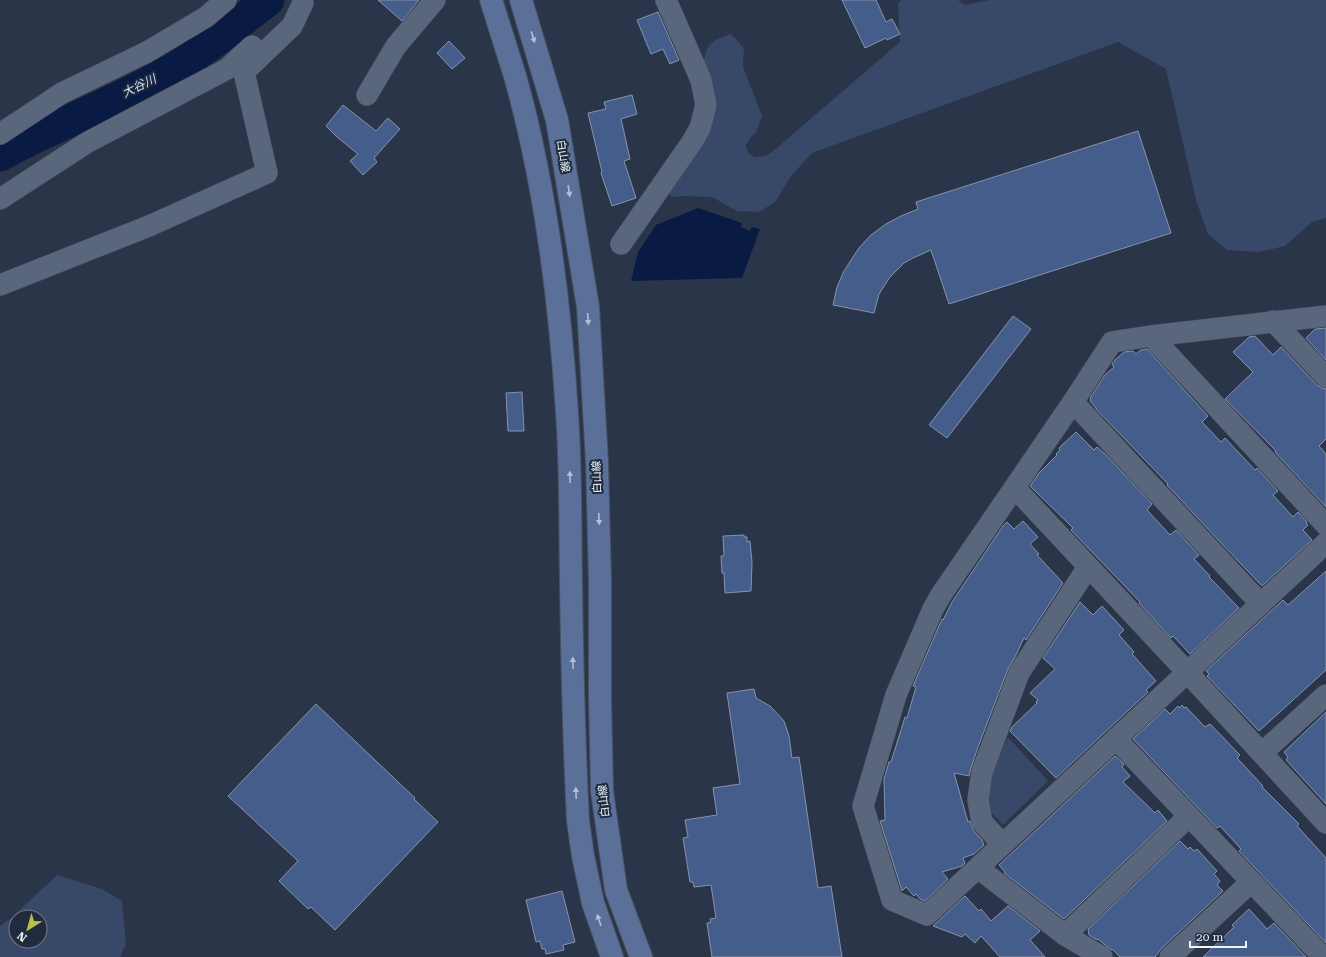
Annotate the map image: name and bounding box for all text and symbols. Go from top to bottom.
one-way arrow [530,32,536,44]
water label: 大谷川 [120,71,160,100]
street label: 白山線 [554,139,572,173]
one-way arrow [566,185,572,197]
one-way arrow [585,313,592,325]
street label: 白山線 [590,460,604,494]
one-way arrow [566,471,573,483]
one-way arrow [596,513,602,526]
one-way arrow [570,656,576,669]
street label: 白山線 [596,784,612,818]
one-way arrow [573,787,580,799]
north arrow [8,909,48,949]
one-way arrow [596,914,602,926]
scale bar [1190,923,1246,949]
text: N [15,929,30,944]
text: 20 m [1196,930,1223,944]

